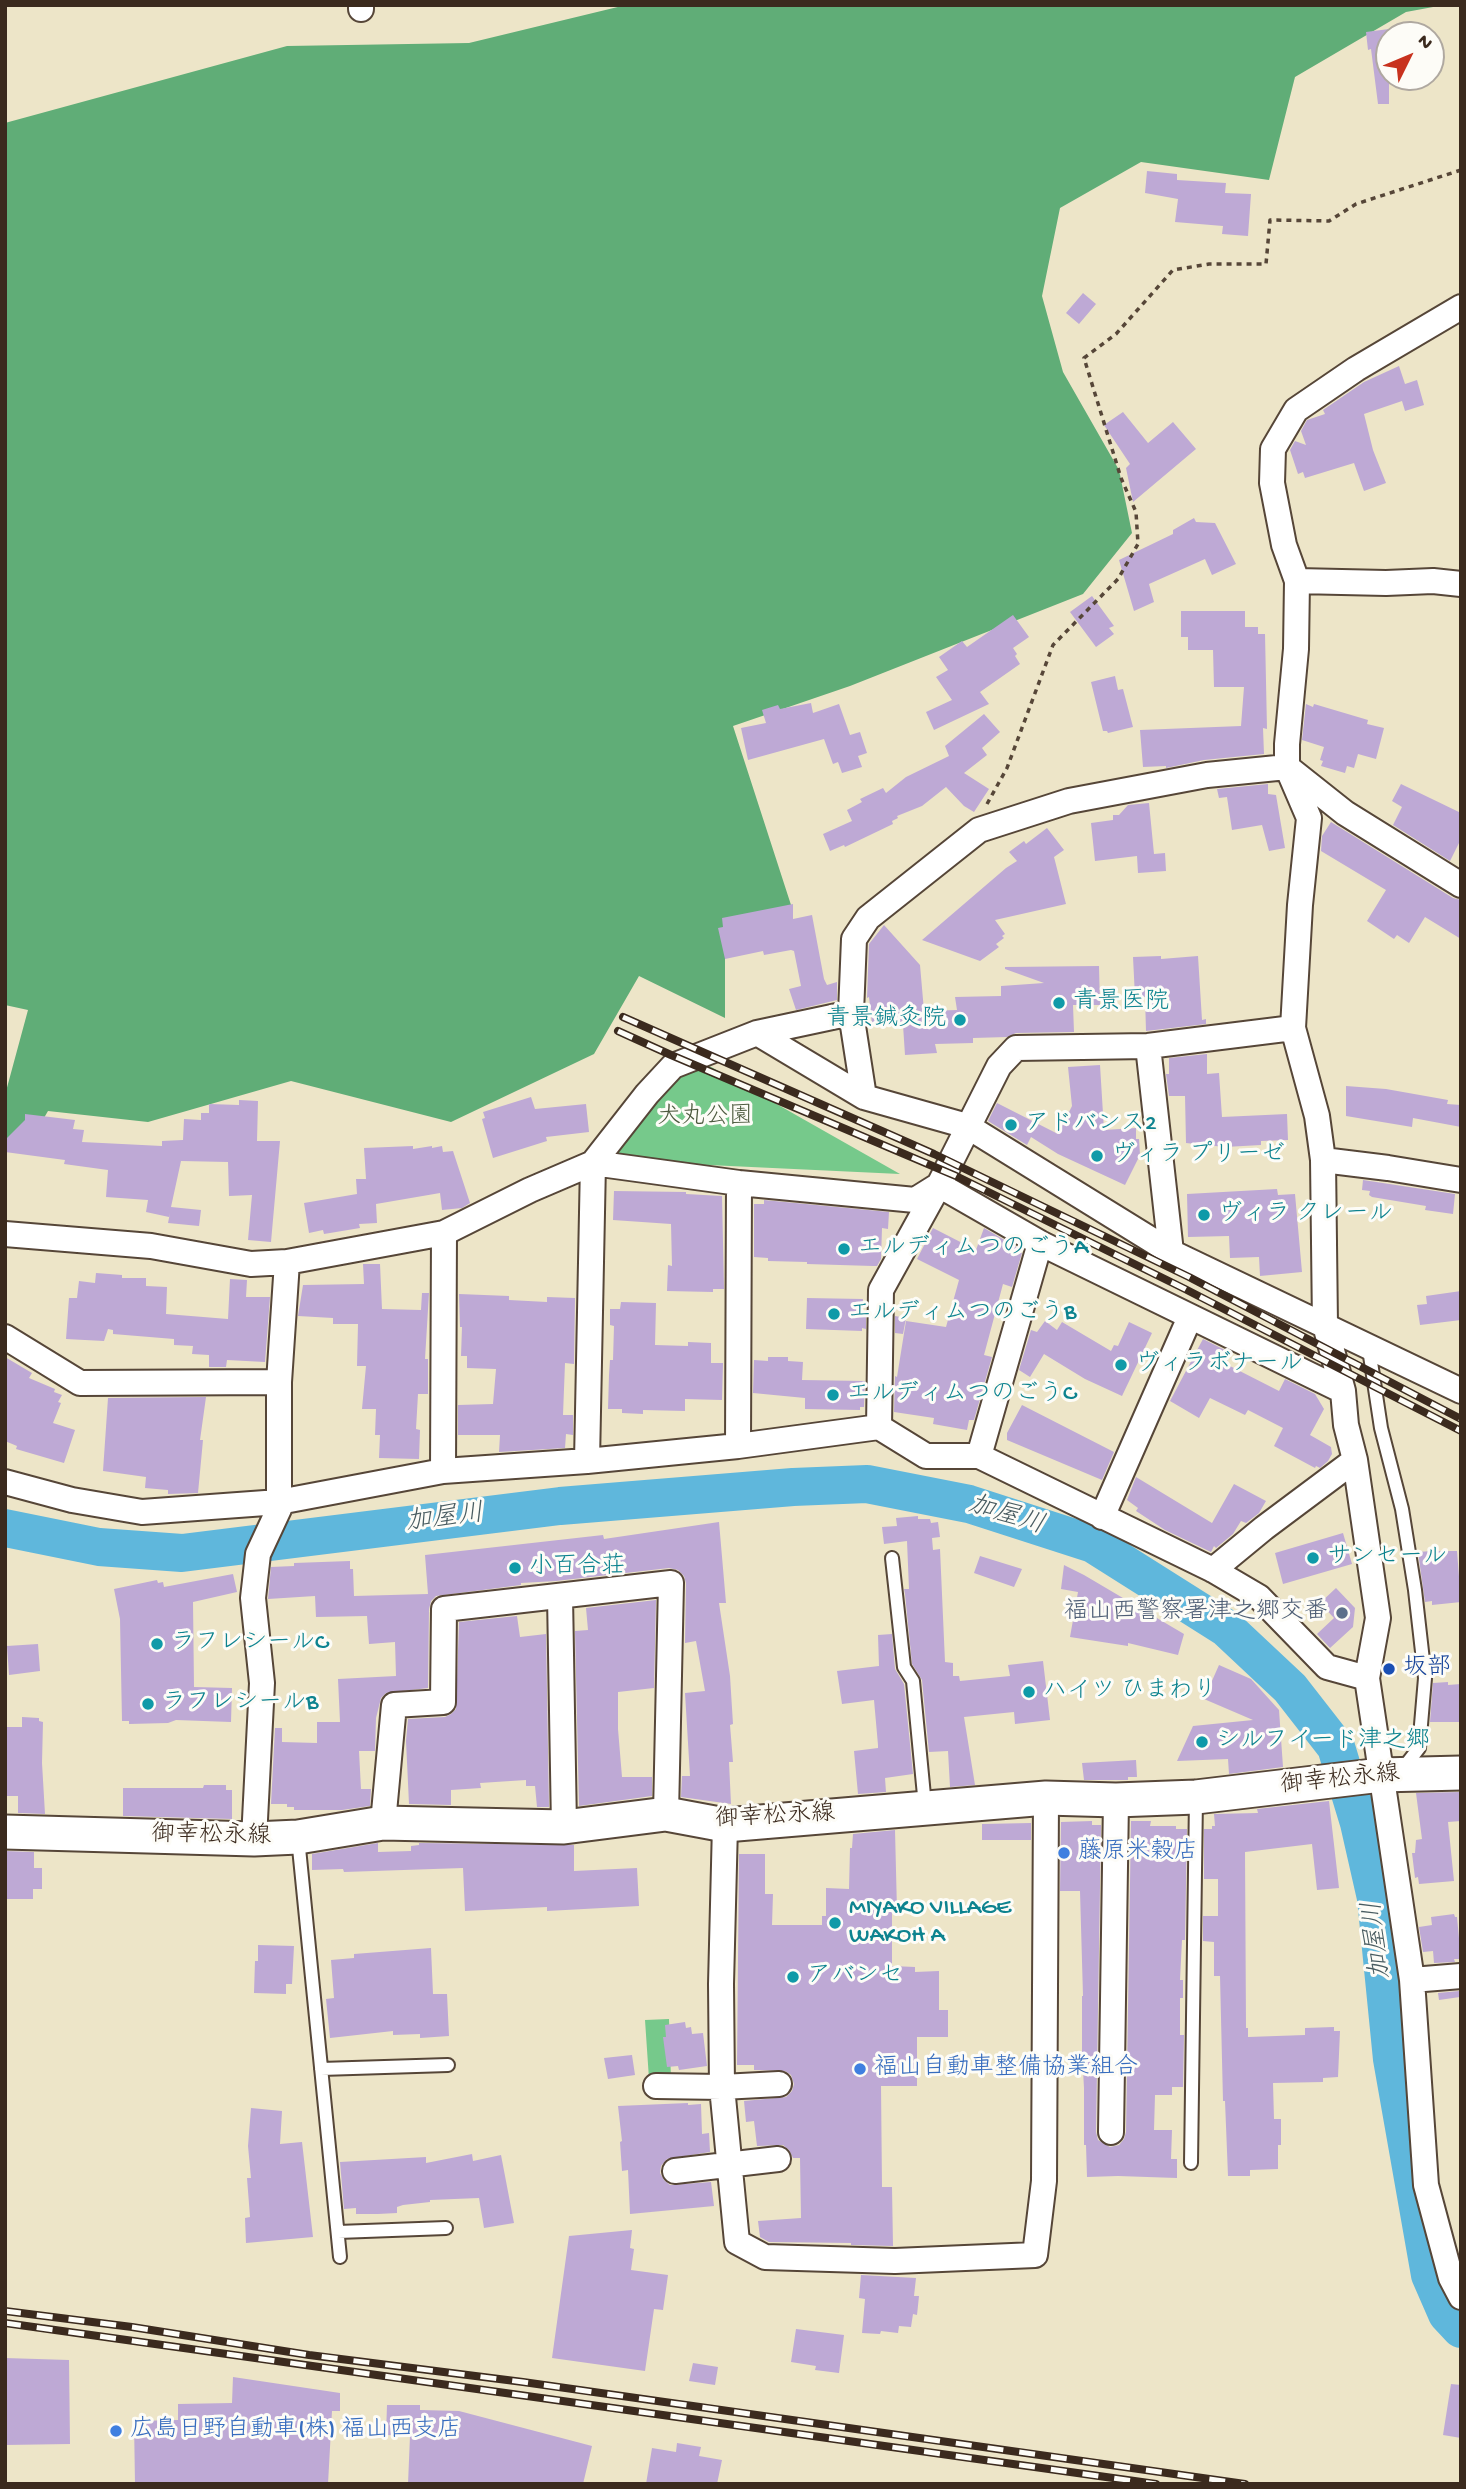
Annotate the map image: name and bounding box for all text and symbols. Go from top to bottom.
north arrow [1375,21,1445,91]
text: N [1412,30,1437,55]
place label: 青景医院 [1073,989,1169,1017]
marker: 青景医院 [1051,995,1067,1011]
place label: 青景鍼灸院 [826,1006,946,1034]
marker: 青景鍼灸院 [952,1012,968,1028]
park label: 犬丸公園 [657,1104,753,1132]
place label: アドバンス2 [1025,1111,1157,1139]
marker: アドバンス2 [1003,1117,1019,1133]
place label: ヴィラ プリーゼ [1111,1142,1285,1170]
marker: ヴィラ プリーゼ [1089,1148,1105,1164]
place label: ヴィラ クレール [1218,1201,1393,1229]
marker: ヴィラ クレール [1196,1207,1212,1223]
place label: エルディムつのごうA [858,1235,1088,1263]
marker: エルディムつのごうA [836,1241,852,1257]
place label: エルディムつのごうB [848,1300,1076,1328]
marker: エルディムつのごうB [826,1306,842,1322]
place label: ヴィラボナール [1135,1351,1303,1379]
marker: ヴィラボナール [1113,1357,1129,1373]
place label: エルディムつのごうC [847,1381,1076,1409]
marker: エルディムつのごうC [825,1387,841,1403]
water label: 加屋川 [964,1491,1048,1543]
water label: 加屋川 [404,1500,486,1540]
place label: サンセール [1327,1544,1447,1572]
marker: サンセール [1305,1550,1321,1566]
place label: 小百合荘 [529,1554,625,1582]
marker: 小百合荘 [507,1560,523,1576]
place label: 福山西警察署津之郷交番 [1064,1599,1328,1627]
marker: 福山西警察署津之郷交番 [1334,1605,1350,1621]
place label: ラフレシールC [171,1630,328,1658]
marker: ラフレシールC [149,1636,165,1652]
place label: 坂部 [1403,1655,1451,1683]
marker: 坂部 [1381,1661,1397,1677]
place label: ハイツ ひまわり [1043,1678,1217,1706]
marker: ハイツ ひまわり [1021,1684,1037,1700]
place label: ラフレシールB [162,1690,318,1718]
marker: ラフレシールB [140,1696,156,1712]
place label: シルフイード津之郷 [1216,1728,1430,1756]
marker: シルフイード津之郷 [1194,1734,1210,1750]
street label: 御幸松永線 [1279,1760,1401,1802]
street label: 御幸松永線 [714,1800,836,1836]
street label: 御幸松永線 [151,1822,271,1852]
place label: 藤原米穀店 [1078,1839,1198,1867]
marker: 藤原米穀店 [1056,1845,1072,1861]
place label: MIYAKO VILLAGE WAKOH A [849,1895,1011,1951]
water label: 加屋川 [1359,1899,1399,1981]
marker: MIYAKO VILLAGE WAKOH A [827,1915,843,1931]
place label: アバンセ [807,1963,903,1991]
marker: アバンセ [785,1969,801,1985]
place label: 福山自動車整備協業組合 [874,2055,1138,2083]
marker: 福山自動車整備協業組合 [852,2061,868,2077]
place label: 広島日野自動車(株) 福山西支店 [130,2417,461,2445]
marker: 広島日野自動車(株) 福山西支店 [108,2423,124,2439]

